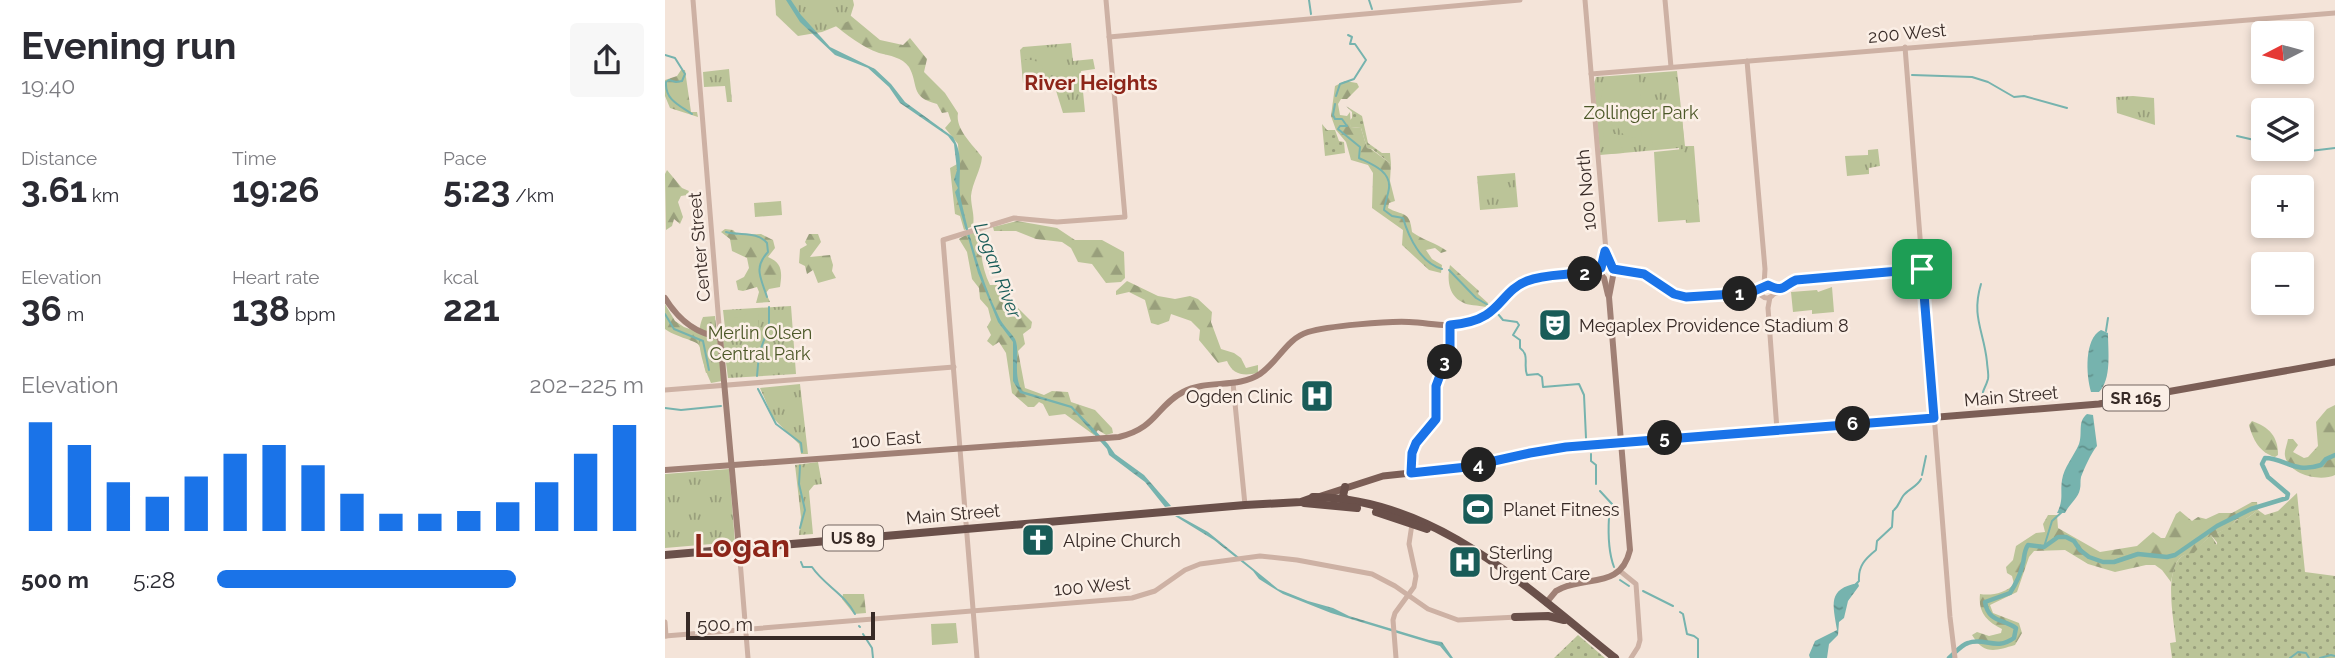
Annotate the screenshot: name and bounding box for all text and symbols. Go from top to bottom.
street label: 200 West [1867,19,1947,47]
north arrow [2251,21,2313,84]
map controls [2251,21,2314,315]
text: Evening run [21,23,236,68]
button: share [570,23,644,97]
district label: River Heights [1024,70,1158,95]
text: 19:40 [21,72,75,99]
button: layers [2251,98,2314,161]
park label: Zollinger Park [1584,102,1699,123]
text: Distance [21,147,97,169]
text: Time [232,147,276,169]
text: Pace [443,147,487,169]
street label: 100 North [1572,148,1600,232]
text: 3.61 [21,169,87,210]
text: 19:26 [232,169,320,210]
text: 5:23 [443,169,510,210]
button: + [2251,175,2314,238]
text: km [87,184,119,206]
text: /km [510,184,554,206]
street label: Center Street [684,191,714,303]
water label: Logan River [970,219,1027,322]
pin [1892,239,1952,299]
icon: arrive [1903,250,1941,288]
button: − [2251,252,2314,315]
pin: 2 [1567,256,1602,292]
text: 2 [1579,262,1590,284]
text: Elevation [21,266,102,288]
text: Heart rate [232,266,320,288]
text: kcal [443,266,479,288]
pin: 1 [1723,276,1757,312]
text: 1 [1735,282,1744,304]
text: 36 [21,288,62,329]
text: 138 [232,288,290,329]
text: 221 [443,288,500,329]
text: m [62,303,84,325]
text: bpm [290,303,336,325]
theatre icon: Megaplex Providence Stadium 8 [1536,306,1574,344]
place label: Megaplex Providence Stadium 8 [1579,315,1849,336]
park label: Merlin Olsen Central Park [708,322,812,364]
pin: 3 [1427,344,1463,380]
text: 3 [1439,350,1450,372]
text: Elevation [21,371,119,398]
text: 202–225 m [529,371,644,398]
hospital icon: Ogden Clinic [1298,377,1336,415]
street label: Main Street [1963,381,2059,411]
place label: Ogden Clinic [1186,386,1293,407]
road number: SR 165 [2103,386,2169,410]
pin: 6 [1835,406,1871,442]
text: 6 [1847,412,1858,434]
pin: 5 [1647,420,1683,456]
street label: 100 East [850,426,922,452]
text: 5 [1659,426,1670,448]
pin: 4 [1461,448,1497,482]
text: 4 [1473,453,1484,475]
sports icon: Planet Fitness [1459,490,1497,528]
street label: Main Street [905,499,1001,529]
place label: Planet Fitness [1503,499,1620,520]
church icon: Alpine Church [1019,521,1057,559]
road number: US 89 [823,526,883,551]
district label: Logan [694,527,790,564]
place label: Alpine Church [1063,530,1181,551]
place label: Sterling Urgent Care [1489,542,1590,584]
hospital icon: Sterling Urgent Care [1446,543,1484,581]
text: 500 m [21,566,89,593]
text: 5:28 [133,566,175,593]
street label: 100 West [1053,572,1131,600]
scale bar [686,609,875,641]
text: 500 m [697,613,753,635]

